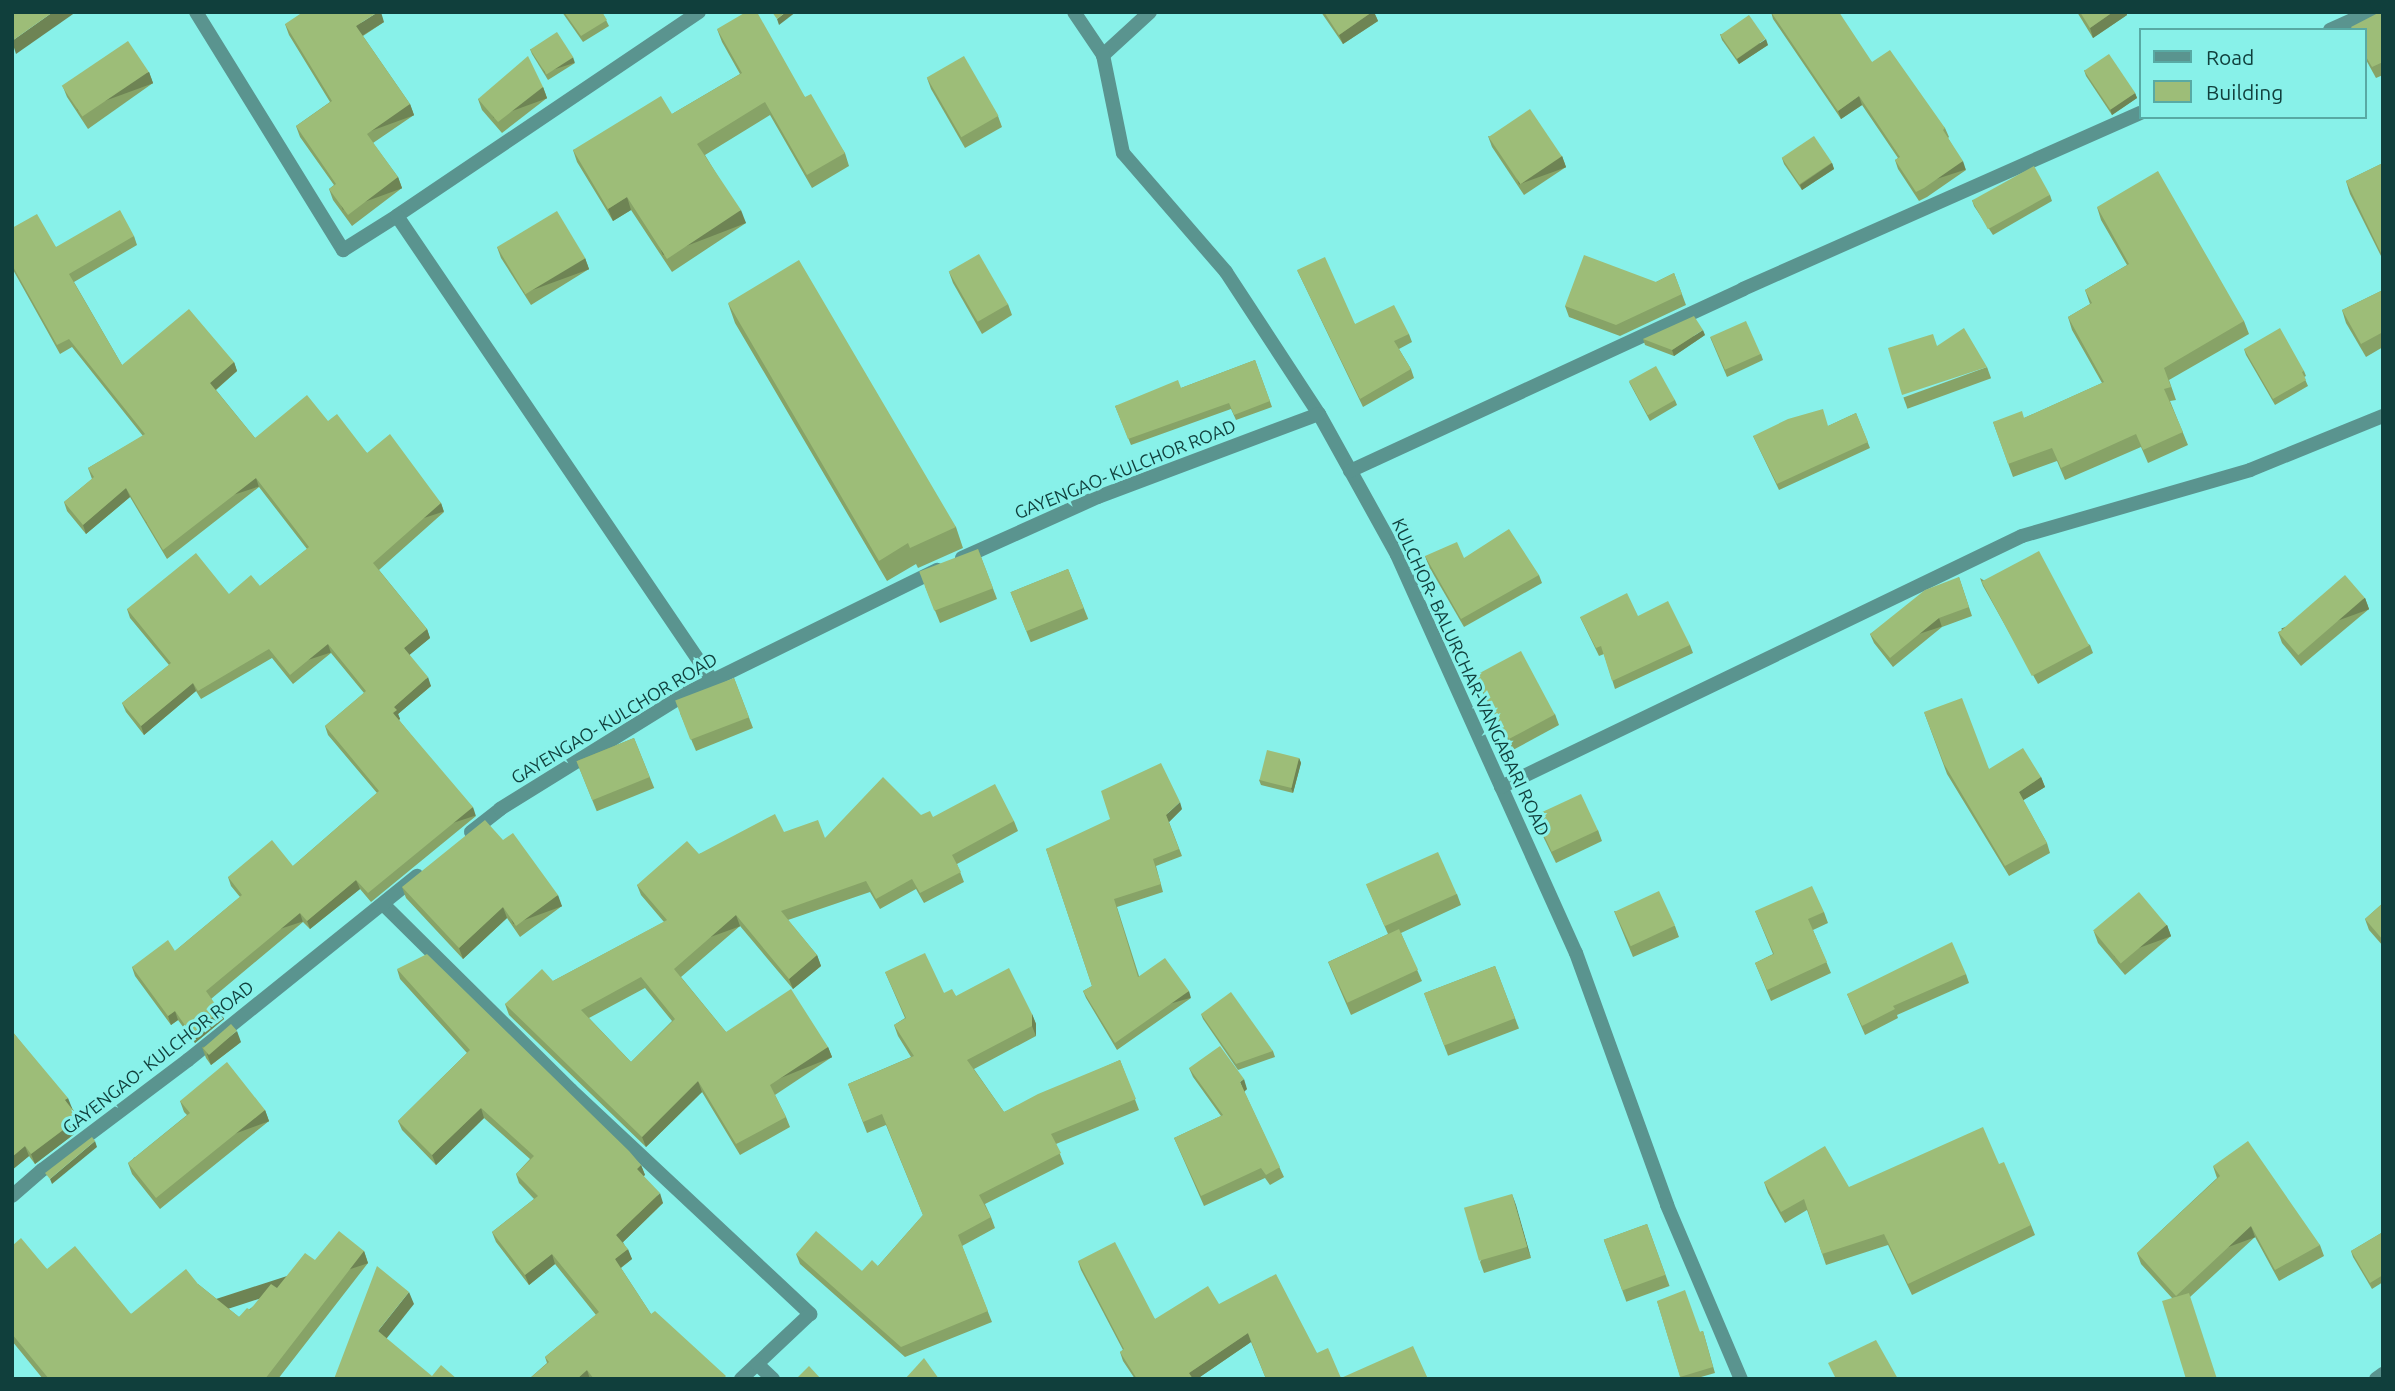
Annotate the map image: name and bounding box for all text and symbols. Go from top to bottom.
legend [2140,28,2367,119]
text: Road [2206,45,2254,69]
text: Building [2206,80,2283,104]
street label: GAYENGAO- KULCHOR ROAD [1011,415,1239,523]
street label: KULCHOR- BALURCHAR-VANGABARI ROAD [1388,515,1554,839]
street label: GAYENGAO- KULCHOR ROAD [507,648,721,788]
street label: GAYENGAO- KULCHOR ROAD [58,976,258,1138]

